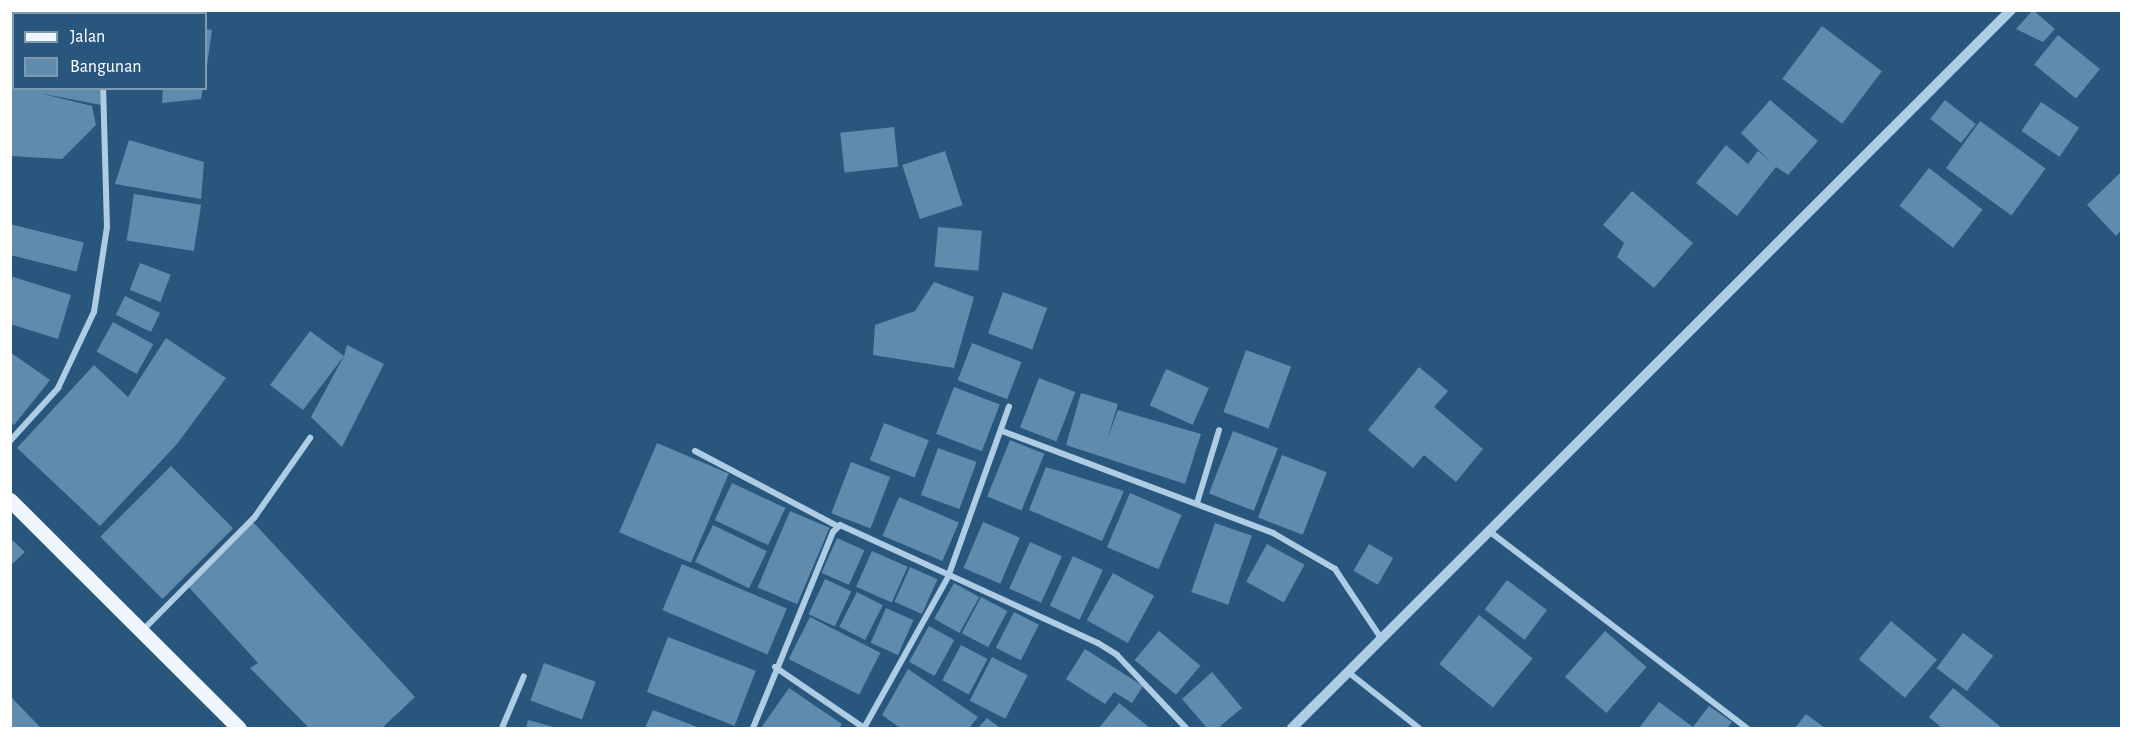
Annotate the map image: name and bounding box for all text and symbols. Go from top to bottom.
legend [12,12,207,90]
text: Jalan [70,28,105,46]
text: Bangunan [70,58,142,76]

